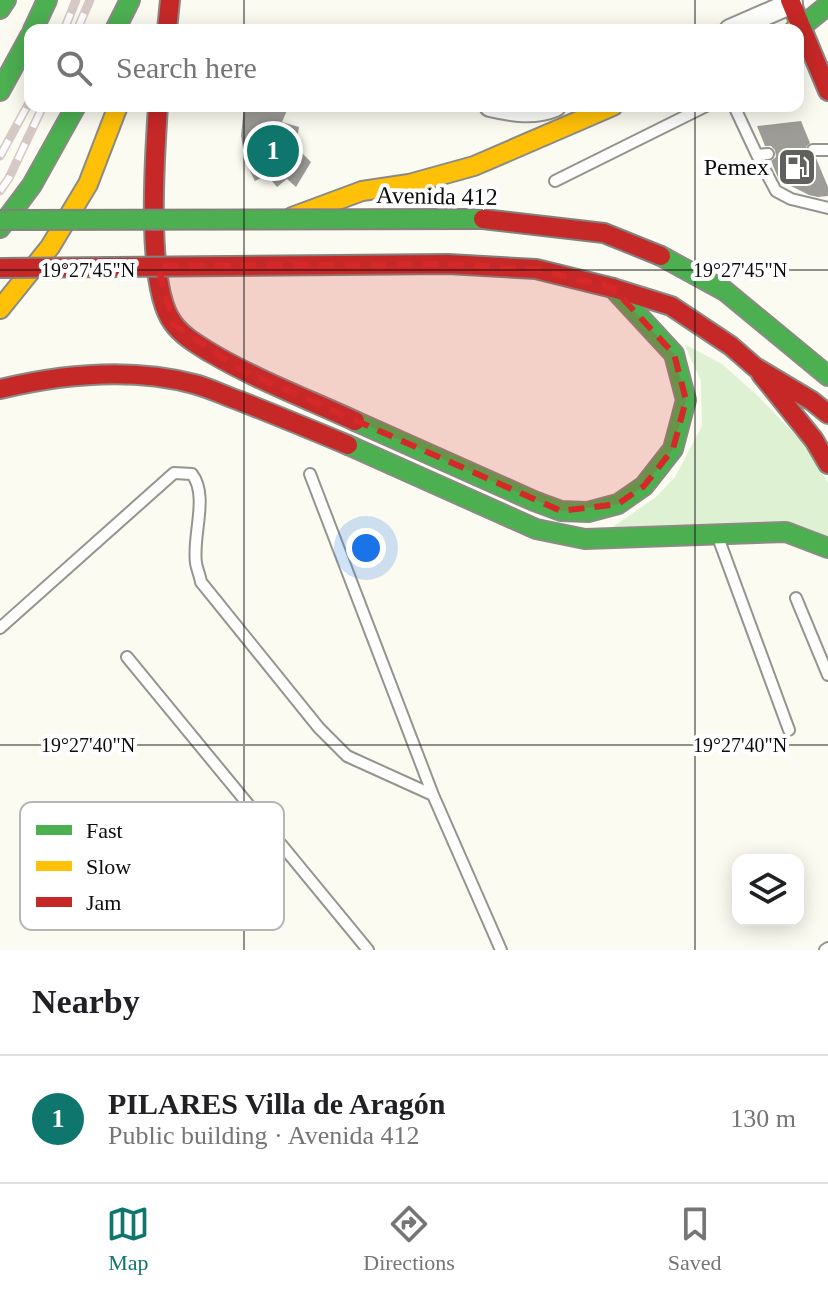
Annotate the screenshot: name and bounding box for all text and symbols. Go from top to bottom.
search box [24,24,804,112]
icon: search [52,46,96,90]
text: Search here [116,51,257,84]
pin: 1 [247,121,299,181]
fuel station icon: Pemex [776,146,818,188]
place label: Pemex [704,154,769,180]
street label: Avenida 412 [376,182,498,210]
text: 19°27'45"N [41,259,135,281]
text: 19°27'45"N [693,259,787,281]
your location [346,528,386,568]
text: 19°27'40"N [41,734,135,756]
text: 19°27'40"N [693,734,787,756]
legend [20,802,284,930]
text: Fast [86,818,123,843]
text: Slow [86,854,131,879]
map controls [732,854,804,926]
button: layers [732,854,804,926]
text: Jam [86,890,121,915]
text: Nearby [32,983,140,1020]
text: PILARES Villa de Aragón [108,1087,446,1120]
text: 1 [52,1104,65,1133]
text: 130 m [730,1104,796,1133]
text: Public building · Avenida 412 [108,1121,420,1150]
tab: Map [106,1202,150,1276]
tab: Directions [363,1202,455,1276]
tab: Saved [668,1202,722,1276]

